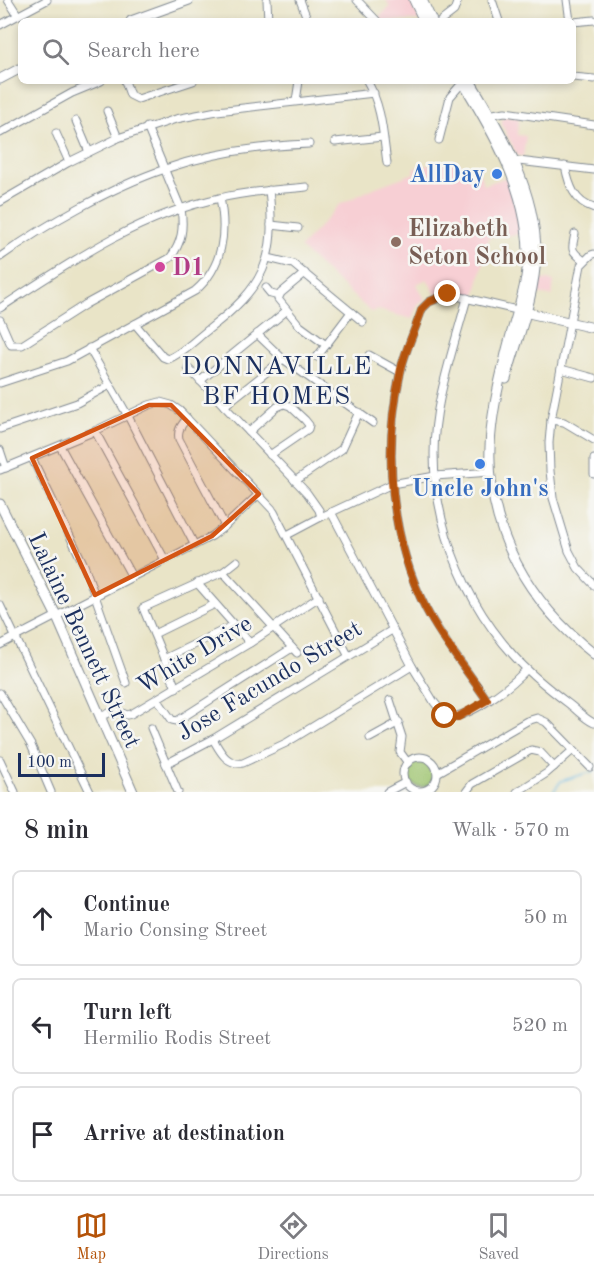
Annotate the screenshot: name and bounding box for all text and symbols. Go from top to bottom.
search box [18,18,576,84]
icon: search [39,35,72,68]
text: Search here [87,40,200,62]
place label: AllDay [409,164,485,188]
marker: AllDay [490,167,504,181]
place label: Elizabeth Seton School [408,218,546,270]
marker: Elizabeth Seton School [389,235,403,249]
place label: D1 [172,257,205,281]
marker: D1 [153,260,167,274]
route end [434,280,460,306]
district label: DONNAVILLE BF HOMES [181,354,373,410]
marker: Uncle John's [473,457,487,471]
place label: Uncle John's [412,478,549,502]
street label: Lalaine Bennett Street [23,529,144,752]
street label: White Drive [134,612,256,699]
street label: Jose Facundo Street [174,617,366,746]
route start [431,702,457,728]
scale bar [18,750,105,778]
text: 100 m [27,755,72,771]
text: 8 min [24,818,89,844]
text: Walk · 570 m [451,821,570,841]
text: Continue [83,894,170,916]
icon: ahead [26,902,59,935]
text: 50 m [523,908,568,928]
text: Mario Consing Street [83,921,267,941]
text: Turn left [83,1002,172,1024]
icon: left [26,1010,59,1043]
text: 520 m [512,1016,568,1036]
text: Hermilio Rodis Street [83,1029,271,1049]
icon: arrive [26,1118,59,1151]
text: Arrive at destination [83,1123,285,1145]
tab: Map [75,1209,108,1265]
tab: Directions [258,1209,329,1265]
tab: Saved [478,1209,519,1265]

